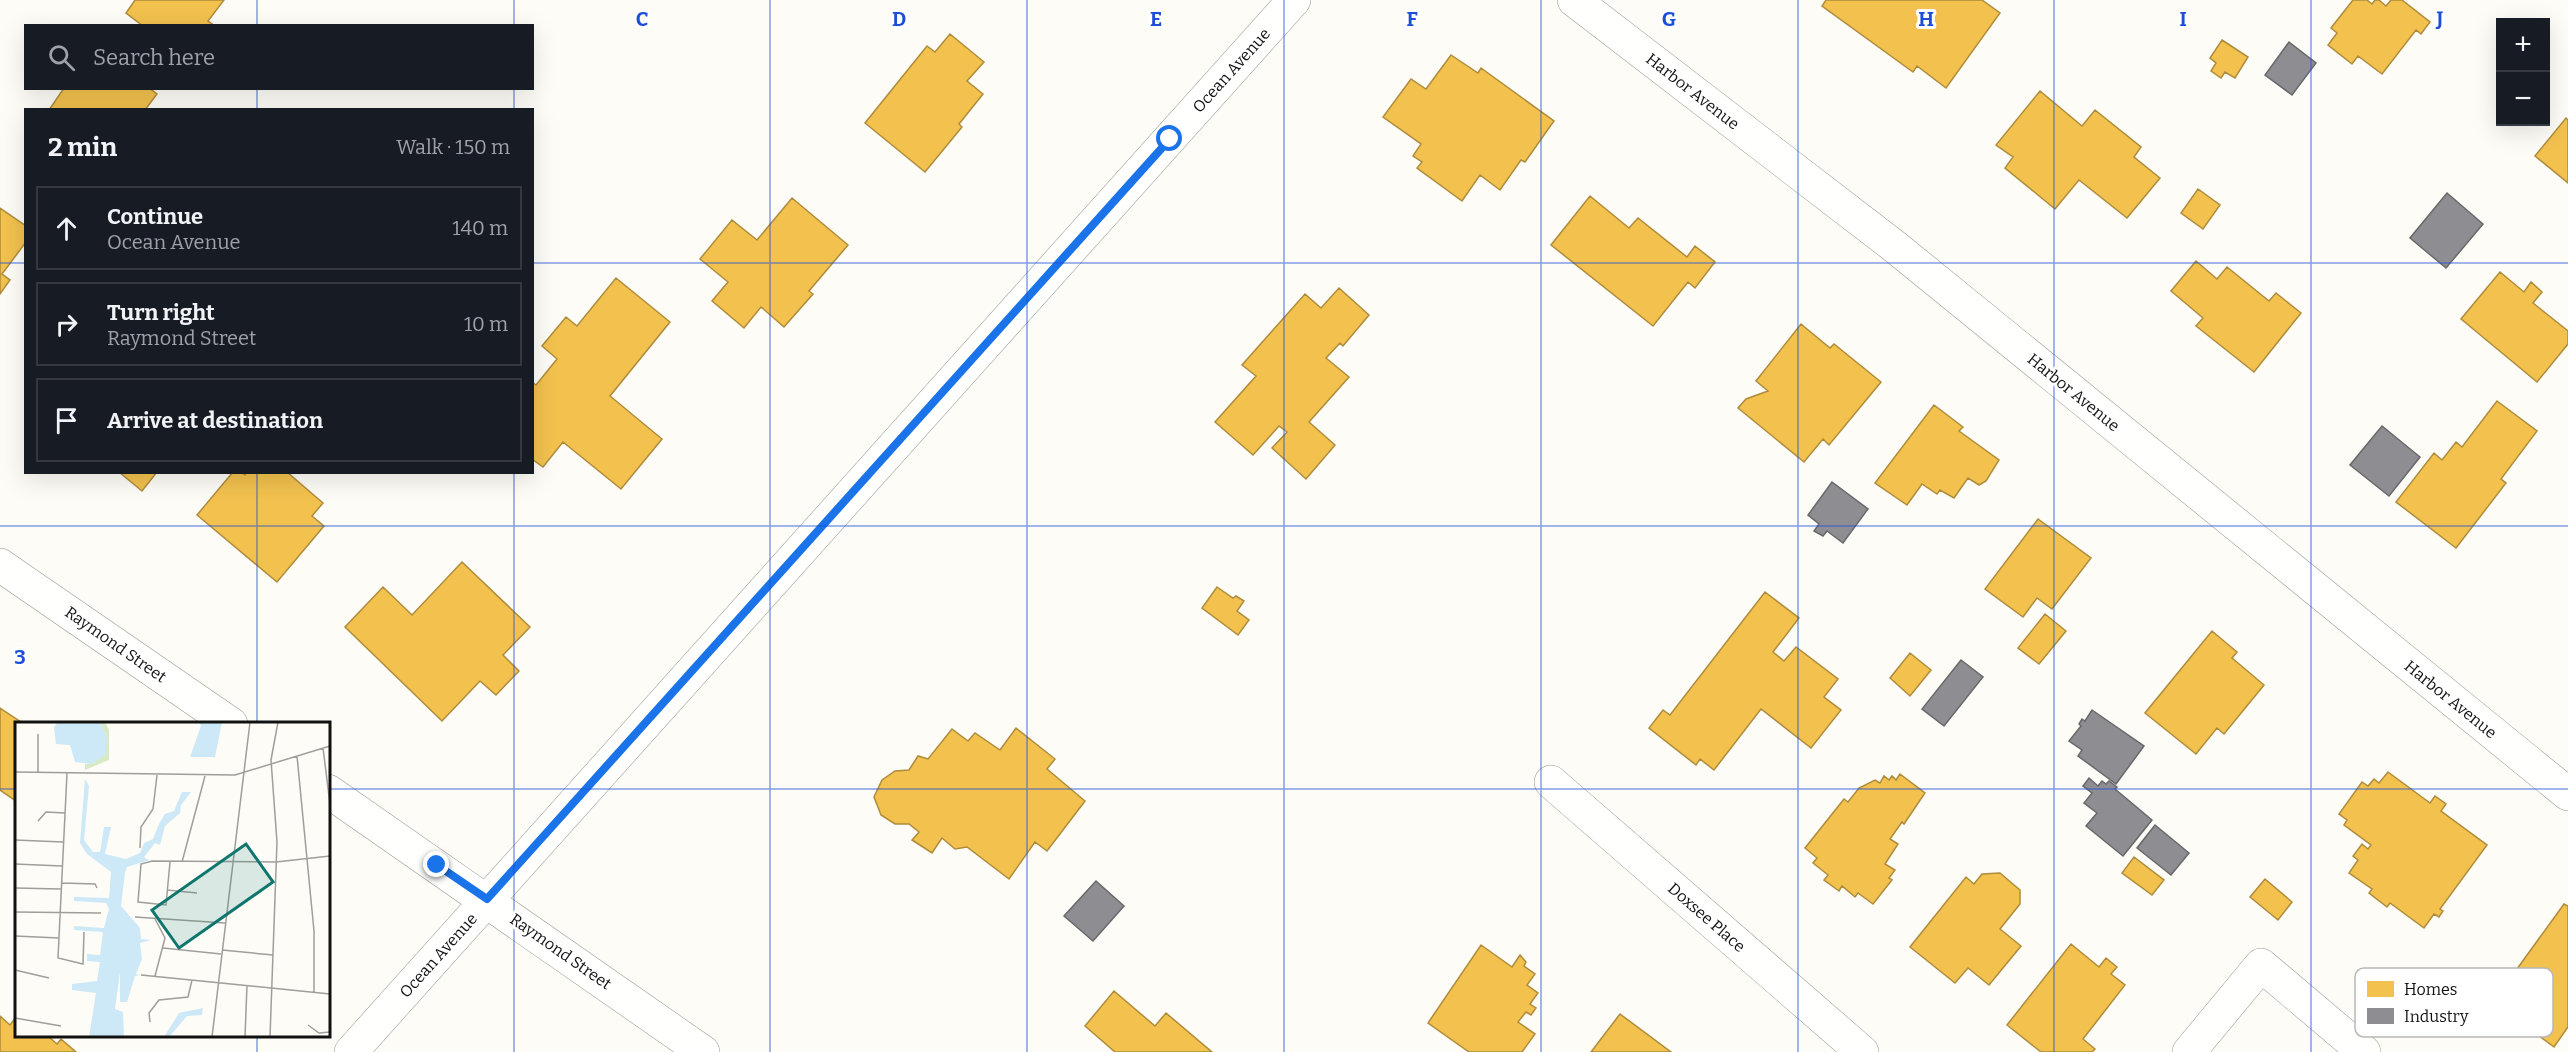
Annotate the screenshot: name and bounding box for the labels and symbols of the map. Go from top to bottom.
text: C [636,7,648,31]
text: D [892,7,906,31]
text: E [1150,7,1162,31]
text: F [1406,7,1418,31]
text: G [1662,7,1676,31]
text: H [1918,7,1934,31]
text: I [2179,7,2187,31]
text: J [2436,7,2444,31]
street label: Ocean Avenue [1189,24,1274,116]
street label: Harbor Avenue [1642,49,1743,134]
route start [1156,125,1182,151]
street label: Harbor Avenue [2024,349,2124,435]
street label: Raymond Street [61,602,170,687]
text: 3 [14,645,26,669]
street label: Harbor Avenue [2401,656,2501,742]
inset map [15,722,330,1037]
route end [423,851,449,877]
street label: Doxsee Place [1664,879,1749,956]
street label: Ocean Avenue [396,909,481,1001]
street label: Raymond Street [506,909,615,994]
legend [2355,968,2553,1037]
text: Homes [2404,980,2457,999]
text: Industry [2404,1007,2469,1026]

